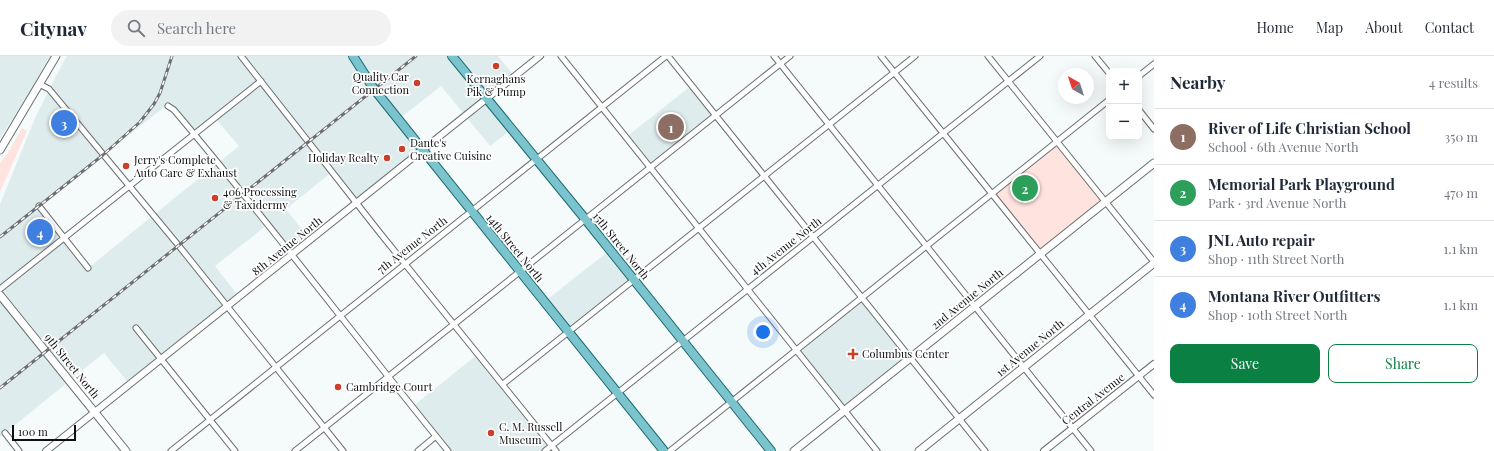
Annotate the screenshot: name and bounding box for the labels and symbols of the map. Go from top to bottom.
marker: Kernaghans Pik & Pump [491,61,501,71]
north arrow [1058,68,1094,104]
place label: Quality Car Connection [352,69,409,97]
place label: Kernaghans Pik & Pump [466,71,526,99]
marker: Quality Car Connection [412,78,422,88]
pin: 3 [51,108,77,138]
pin: 1 [658,112,684,142]
place label: Dante's Creative Cuisine [410,135,492,163]
marker: Dante's Creative Cuisine [397,144,407,154]
place label: Holiday Realty [308,150,379,165]
place label: Jerry's Complete Auto Care & Exhaust [133,152,237,180]
marker: Holiday Realty [382,153,392,163]
marker: Jerry's Complete Auto Care & Exhaust [121,161,131,171]
pin: 2 [1012,173,1038,203]
place label: 406 Processing & Taxidermy [223,184,297,212]
marker: 406 Processing & Taxidermy [210,193,220,203]
street label: 15th Street North [590,209,654,283]
street label: 14th Street North [483,211,548,285]
street label: 8th Avenue North [248,212,325,279]
street label: 7th Avenue North [374,212,450,277]
street label: 4th Avenue North [747,213,825,278]
pin: 4 [27,217,53,247]
street label: 2nd Avenue North [928,265,1006,332]
street label: 1st Avenue North [993,315,1067,380]
your location [753,322,773,342]
street label: 9th Street North [42,330,104,402]
place label: Columbus Center [862,346,949,361]
marker: Columbus Center [847,348,859,360]
street label: Central Avenue [1058,369,1128,428]
place label: Cambridge Court [346,379,432,394]
marker: Cambridge Court [333,382,343,392]
place label: C. M. Russell Museum [499,419,562,447]
scale bar [12,423,76,442]
marker: C. M. Russell Museum [486,428,496,438]

